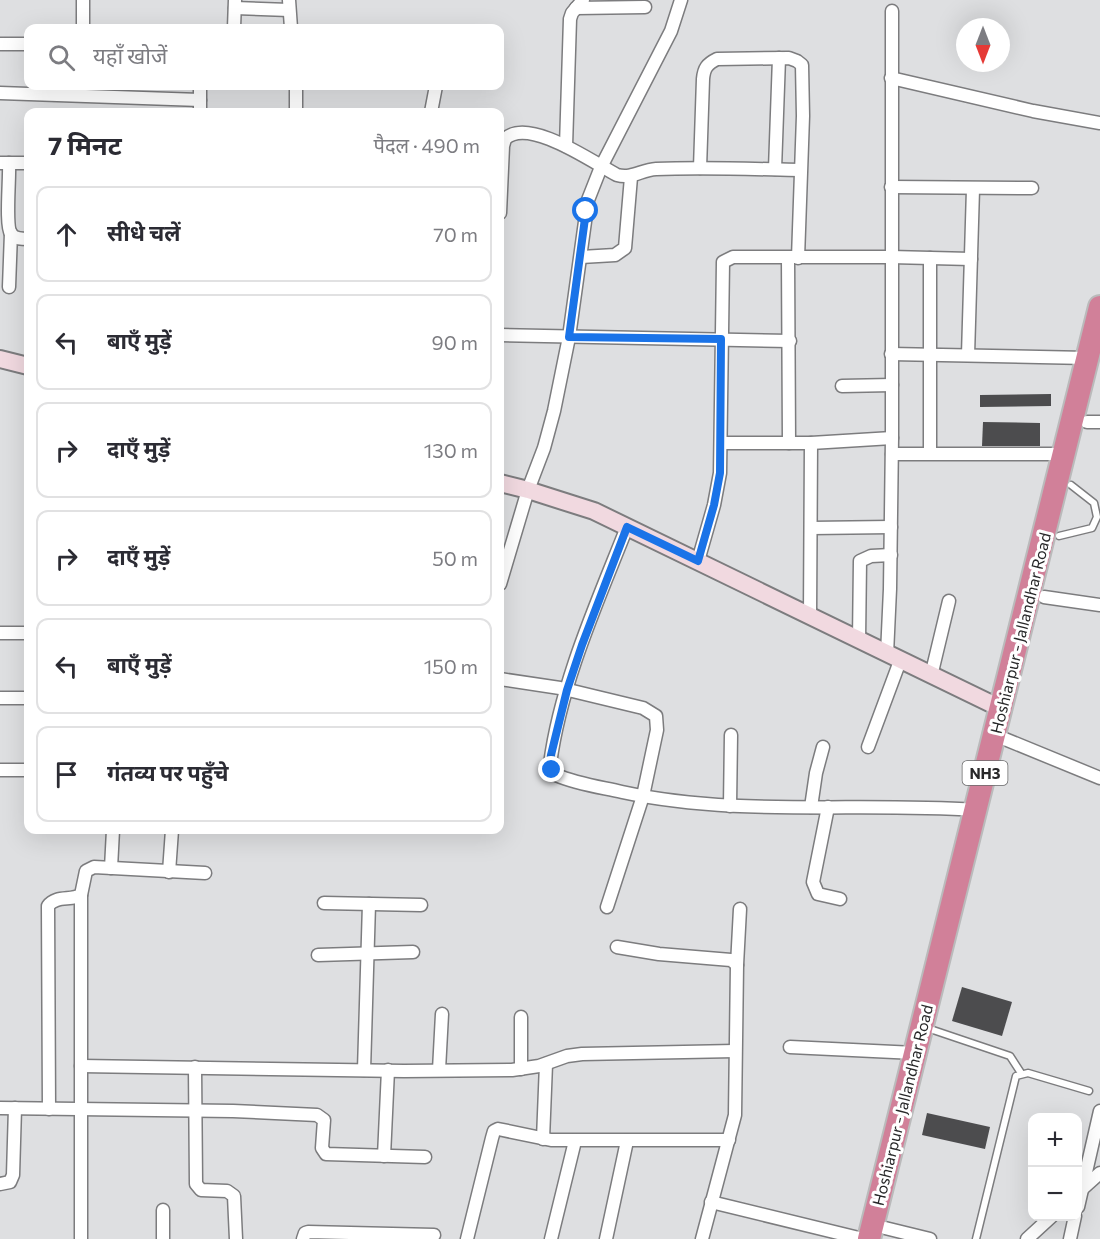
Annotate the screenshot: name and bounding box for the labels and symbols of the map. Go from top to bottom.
north arrow [956,18,1010,72]
route start [572,197,598,223]
street label: Hoshiarpur - Jallandhar Road [986,530,1054,736]
route end [538,756,564,782]
road number: NH3 [962,761,1008,785]
street label: Hoshiarpur - Jallandhar Road [868,1002,936,1208]

